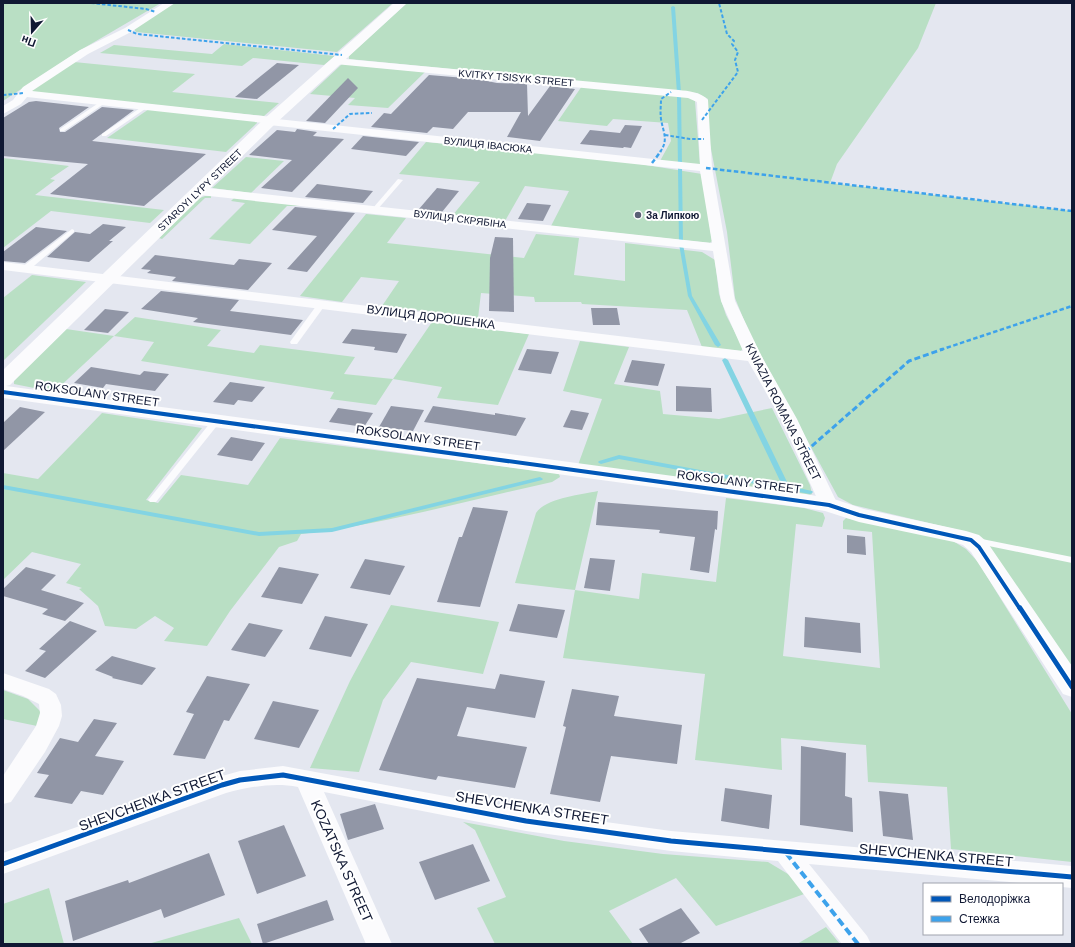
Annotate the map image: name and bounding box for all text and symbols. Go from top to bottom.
north arrow [12,12,52,52]
text: Пн [20,33,37,50]
street label: KVITKY TSISYK STREET [458,67,574,89]
street label: ВУЛИЦЯ ІВАСЮКА [443,135,533,155]
street label: STAROYI LYPY STREET [156,147,244,233]
street label: ВУЛИЦЯ СКРЯБІНА [413,208,507,230]
marker: За Липкою [633,210,643,220]
place label: За Липкою [646,210,700,221]
street label: ВУЛИЦЯ ДОРОШЕНКА [366,302,496,332]
street label: KNIAZIA ROMANA STREET [742,341,824,484]
street label: ROKSOLANY STREET [34,378,161,410]
street label: ROKSOLANY STREET [355,422,482,454]
street label: ROKSOLANY STREET [676,467,803,497]
street label: SHEVCHENKA STREET [77,766,228,834]
street label: SHEVCHENKA STREET [454,788,610,828]
street label: KOZATSKA STREET [308,797,376,925]
street label: SHEVCHENKA STREET [858,840,1014,870]
legend [923,883,1063,935]
text: Велодоріжка [959,892,1030,906]
text: Стежка [959,912,1000,926]

